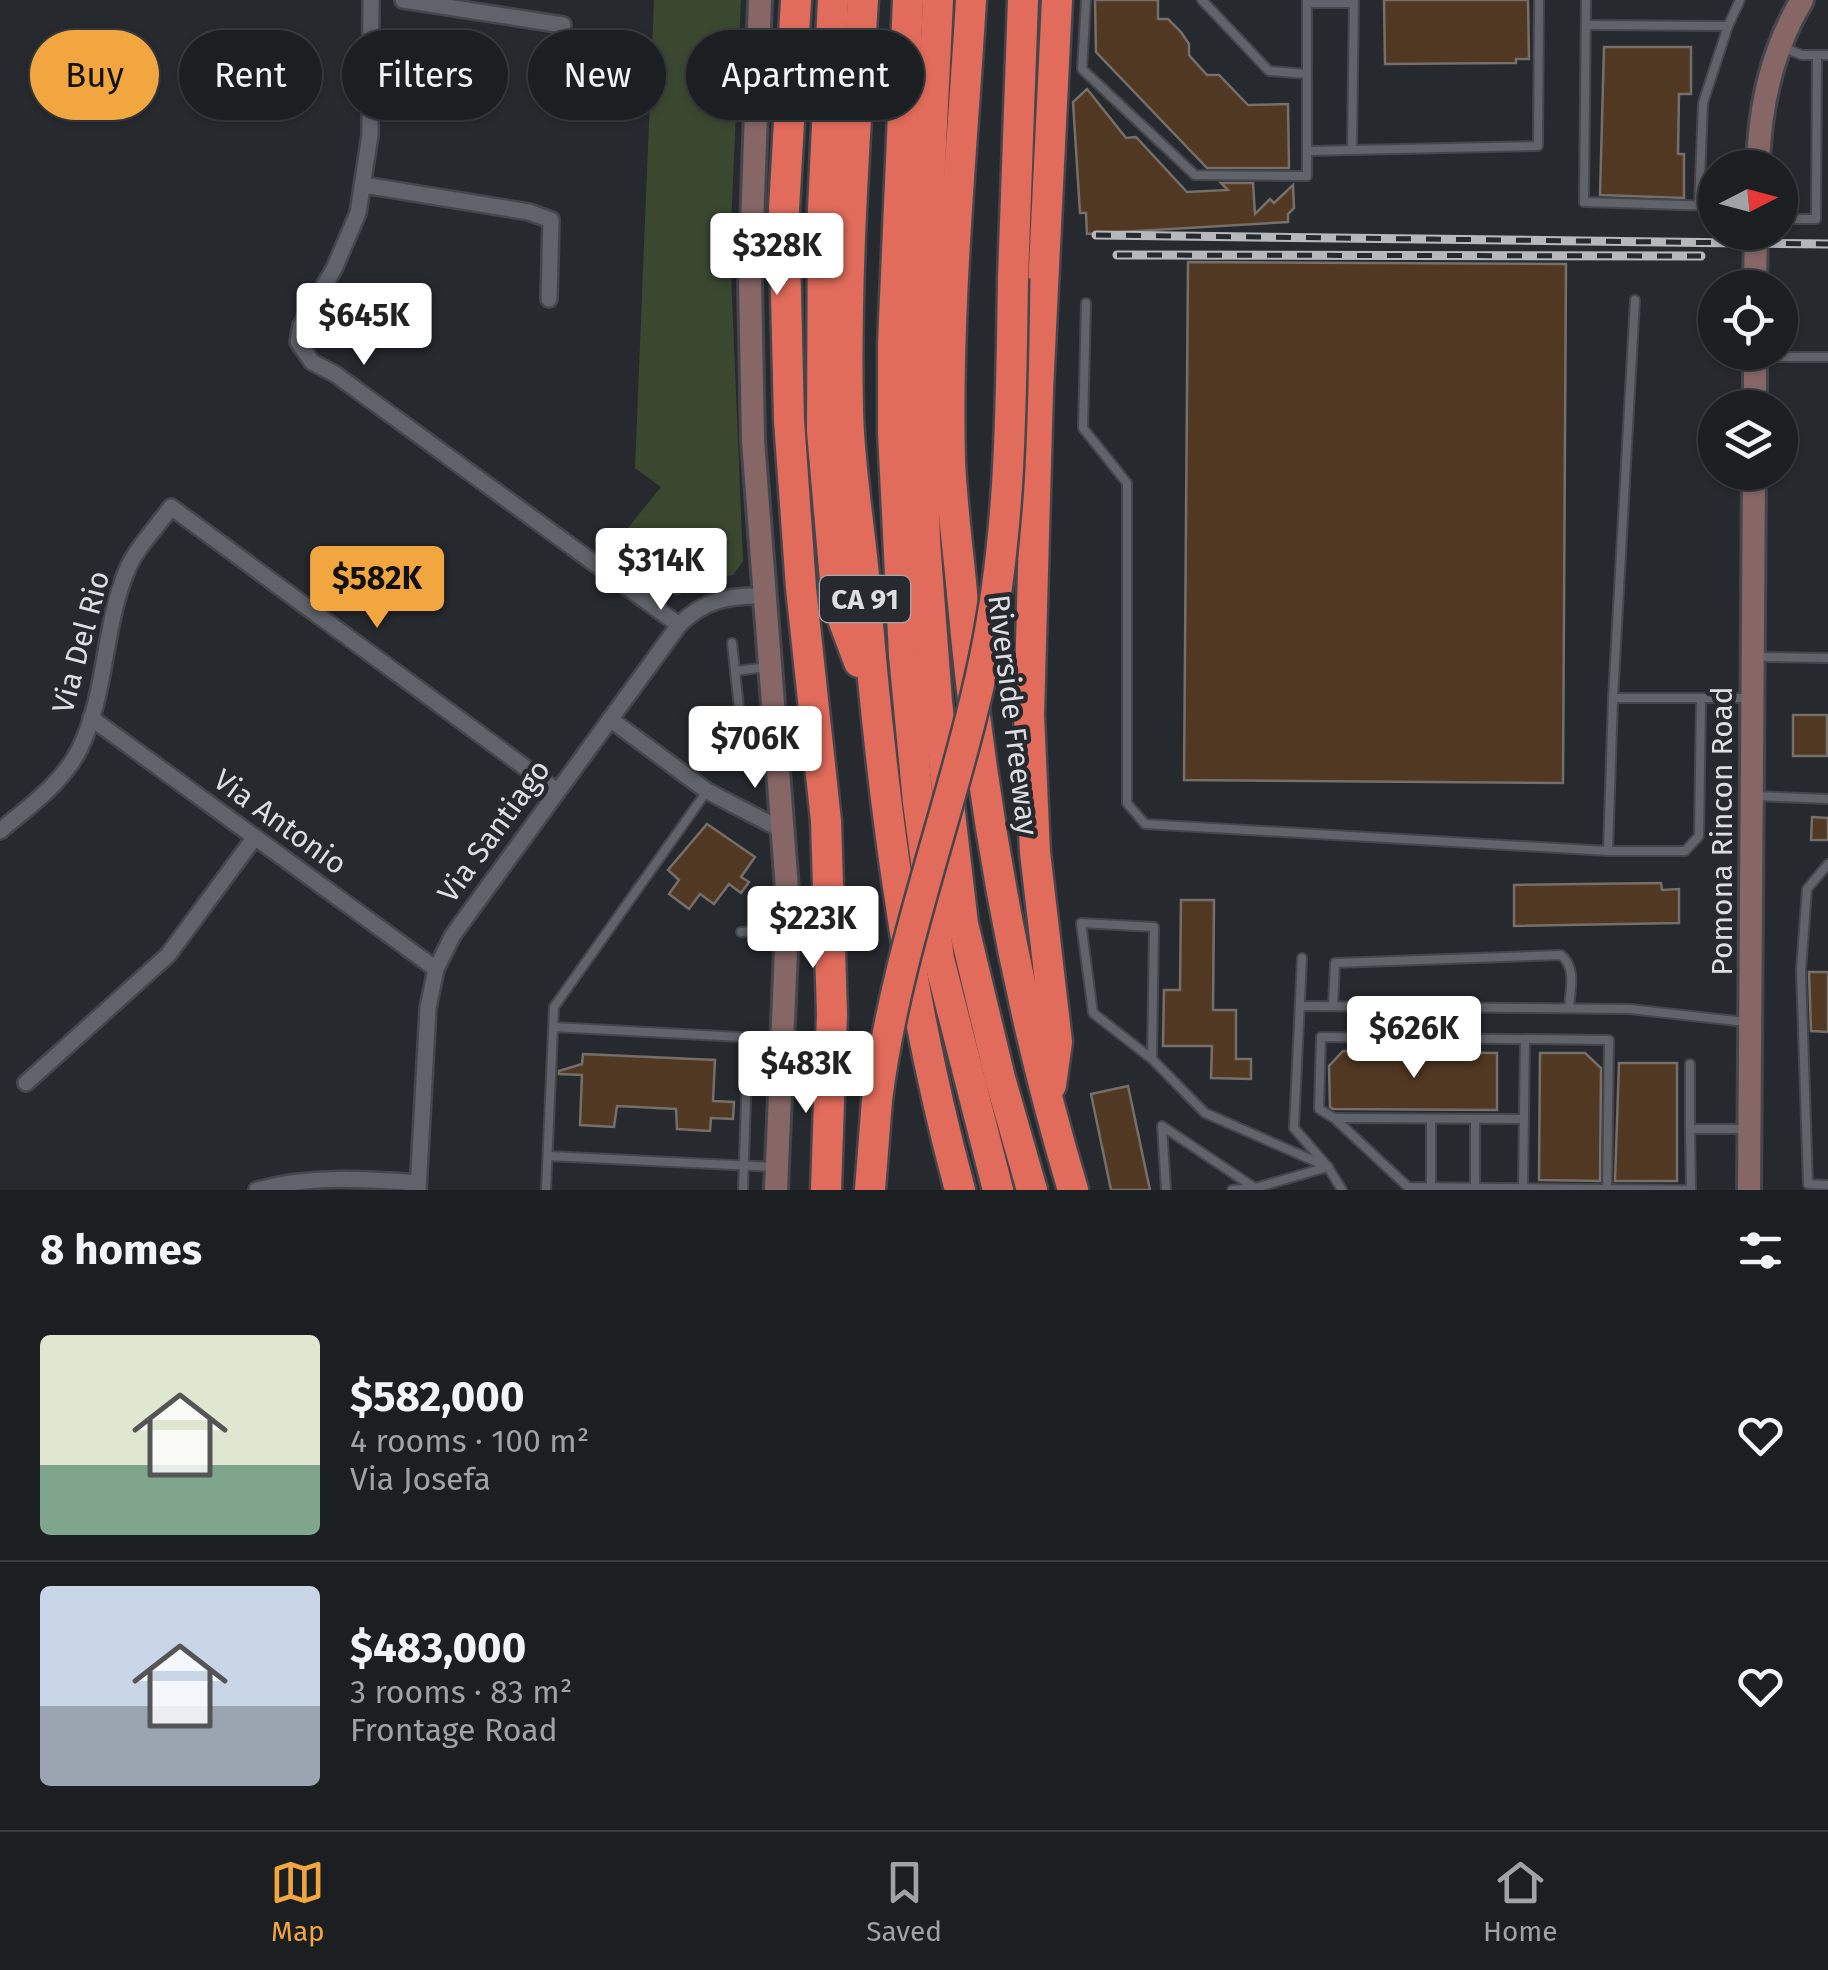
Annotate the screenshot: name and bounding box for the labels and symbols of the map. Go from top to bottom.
north arrow [1698,150,1798,250]
pin: $328K [707,213,847,298]
pin: $645K [294,283,434,368]
pin: $314K [591,528,731,613]
pin: $582K [307,546,447,631]
street label: Via Del Rio [45,567,117,717]
road number: CA 91 [820,576,910,622]
street label: Riverside Freeway [980,593,1046,838]
street label: Pomona Rincon Road [1704,686,1740,976]
pin: $706K [685,706,825,791]
street label: Via Santiago [430,753,558,909]
street label: Via Antonio [206,762,354,882]
pin: $223K [743,886,883,971]
pin: $626K [1344,996,1484,1081]
pin: $483K [736,1031,876,1116]

